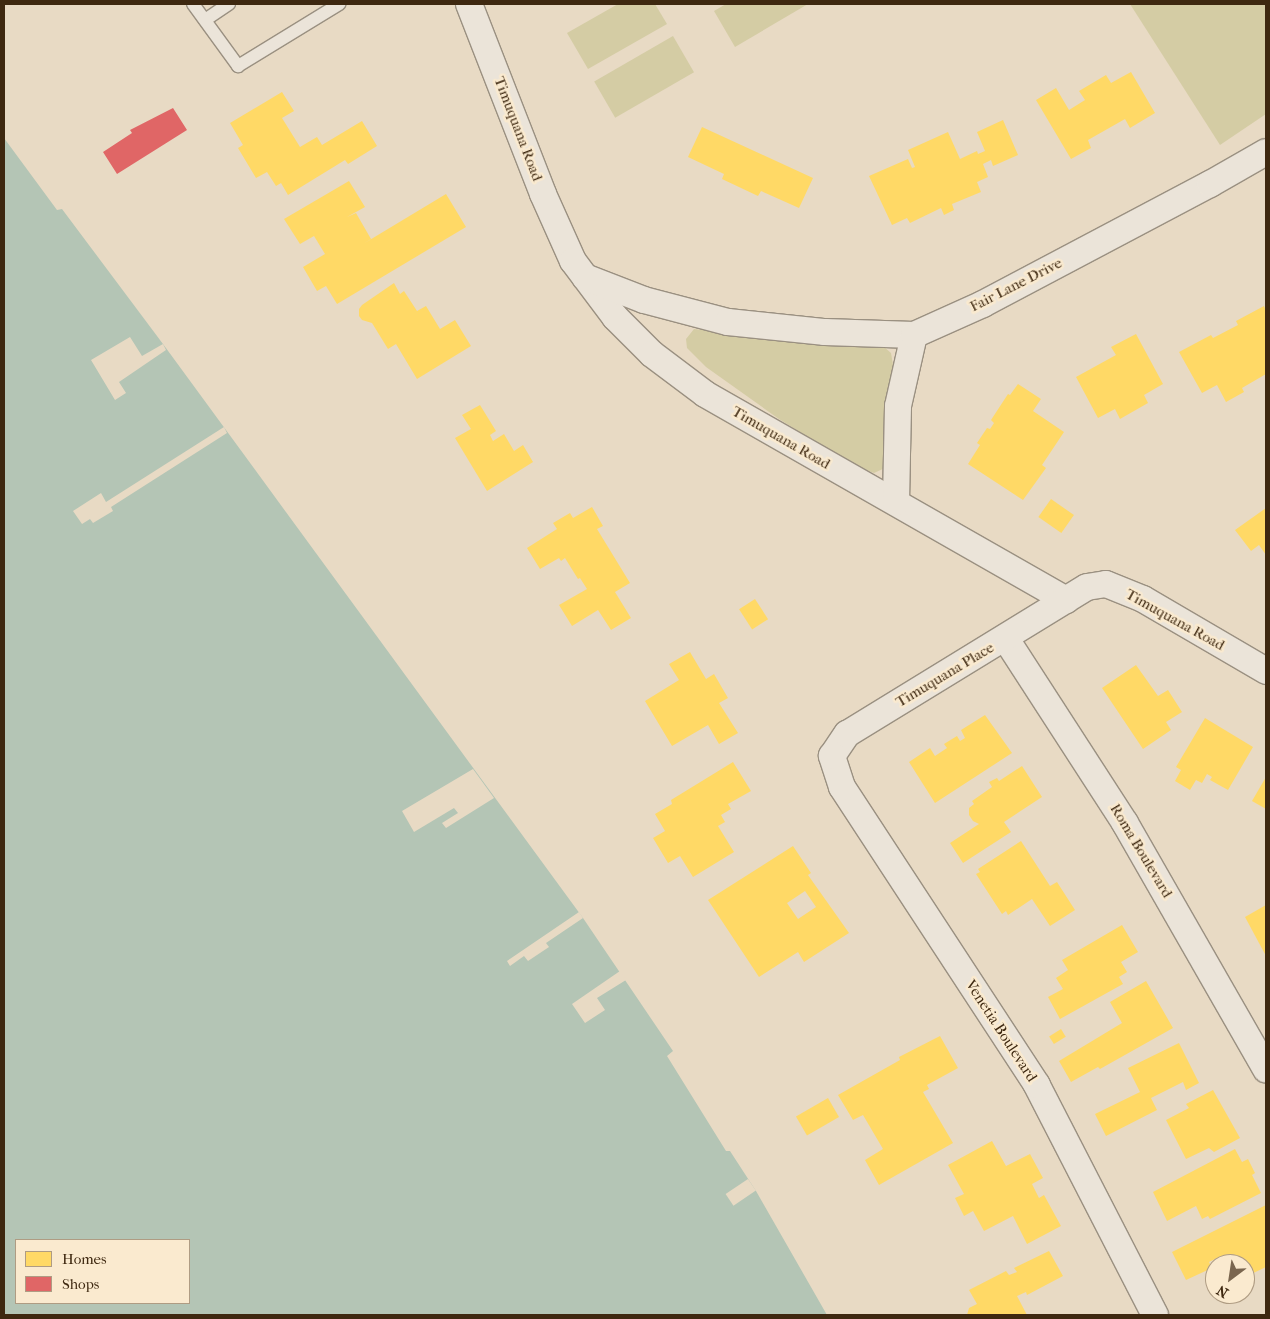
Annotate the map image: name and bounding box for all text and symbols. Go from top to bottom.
street label: Timuquana Road [490,74,546,184]
street label: Fair Lane Drive [967,254,1065,316]
street label: Timuquana Road [729,403,833,473]
street label: Timuquana Road [1122,585,1228,655]
street label: Timuquana Place [893,639,997,711]
street label: Roma Boulevard [1106,801,1176,901]
street label: Venetia Boulevard [961,977,1041,1085]
legend [15,1239,190,1304]
text: Homes [62,1250,107,1268]
north arrow [1205,1254,1255,1304]
text: Shops [62,1275,99,1293]
text: N [1214,1281,1231,1301]

